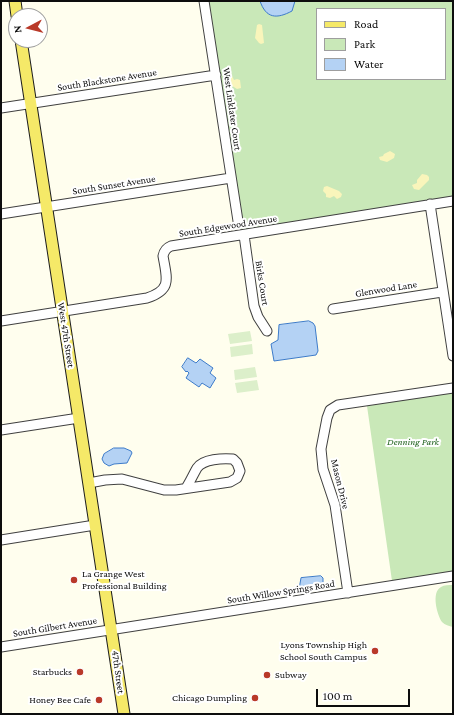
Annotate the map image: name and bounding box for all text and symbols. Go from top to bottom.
north arrow [8,8,48,48]
legend [316,8,446,80]
text: Road [354,17,378,31]
text: N [11,25,23,34]
text: Park [354,37,375,51]
text: Water [354,57,383,71]
street label: South Blackstone Avenue [57,66,157,94]
street label: West Linklater Court [220,67,244,151]
street label: South Sunset Avenue [72,173,156,197]
street label: South Edgewood Avenue [178,212,278,240]
street label: Birks Court [253,260,271,306]
street label: Glenwood Lane [354,278,418,300]
street label: West 47th Street [55,302,77,368]
park label: Denning Park [387,436,439,448]
street label: Mason Drive [328,458,352,510]
place label: La Grange West Professional Building [82,568,167,592]
marker: La Grange West Professional Building [69,575,79,585]
street label: South Willow Springs Road [226,578,336,606]
street label: South Gilbert Avenue [12,614,98,640]
place label: Lyons Township High School South Campus [280,639,367,662]
marker: Lyons Township High School South Campus [370,646,380,656]
street label: 47th Street [109,650,127,694]
place label: Starbucks [33,666,72,678]
marker: Starbucks [75,667,85,677]
place label: Subway [275,669,307,681]
marker: Subway [262,670,272,680]
scale bar [318,681,412,707]
text: 100 m [323,689,352,703]
place label: Chicago Dumpling [172,692,247,704]
marker: Chicago Dumpling [250,693,260,703]
place label: Honey Bee Cafe [29,694,91,706]
marker: Honey Bee Cafe [94,695,104,705]

